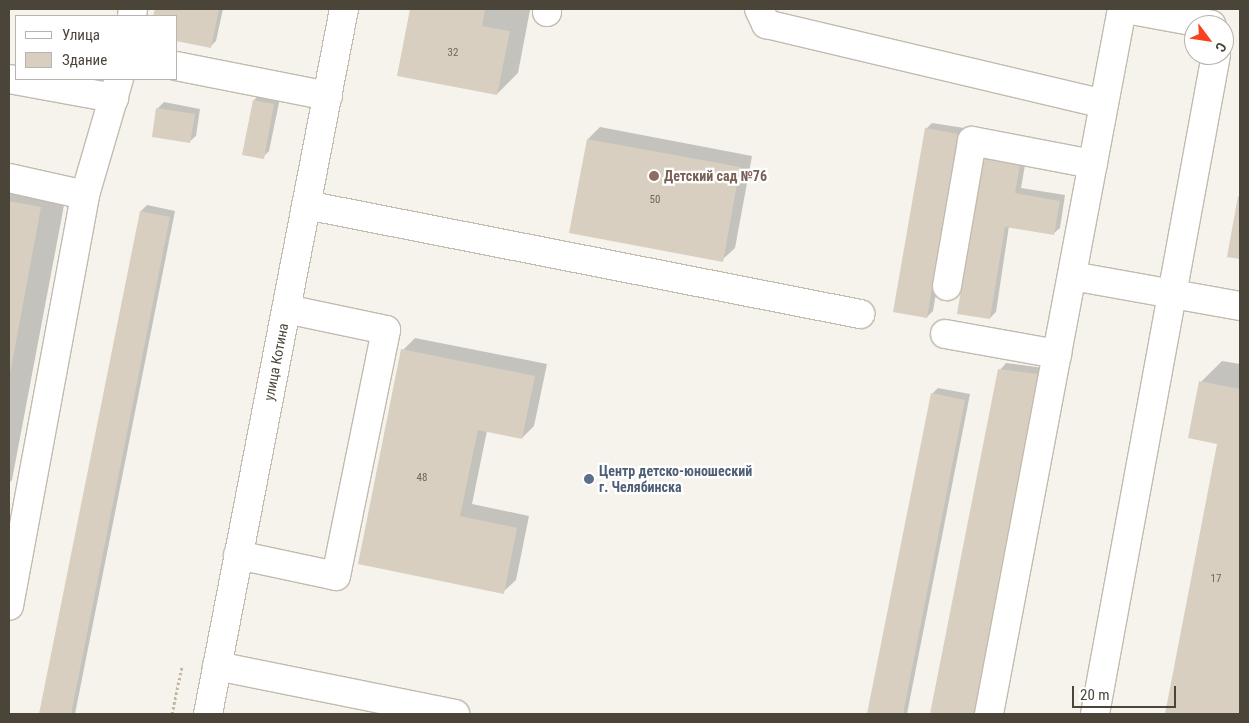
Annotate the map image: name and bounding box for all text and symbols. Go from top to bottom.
legend [15,15,178,80]
north arrow [1184,15,1234,65]
text: Улица [62,26,100,44]
text: С [1212,40,1230,55]
house number: 32 [448,46,458,60]
text: Здание [62,51,107,69]
place label: Детский сад №76 [664,168,767,184]
marker: Детский сад №76 [648,170,660,182]
house number: 50 [650,193,660,207]
street label: улица Котина [260,322,292,402]
place label: Центр детско-юношеский г. Челябинска [599,463,752,496]
house number: 48 [417,471,427,485]
marker: Центр детско-юношеский г. Челябинска [583,473,595,485]
house number: 17 [1211,572,1221,586]
scale bar [1074,676,1178,708]
text: 20 m [1080,686,1110,704]

